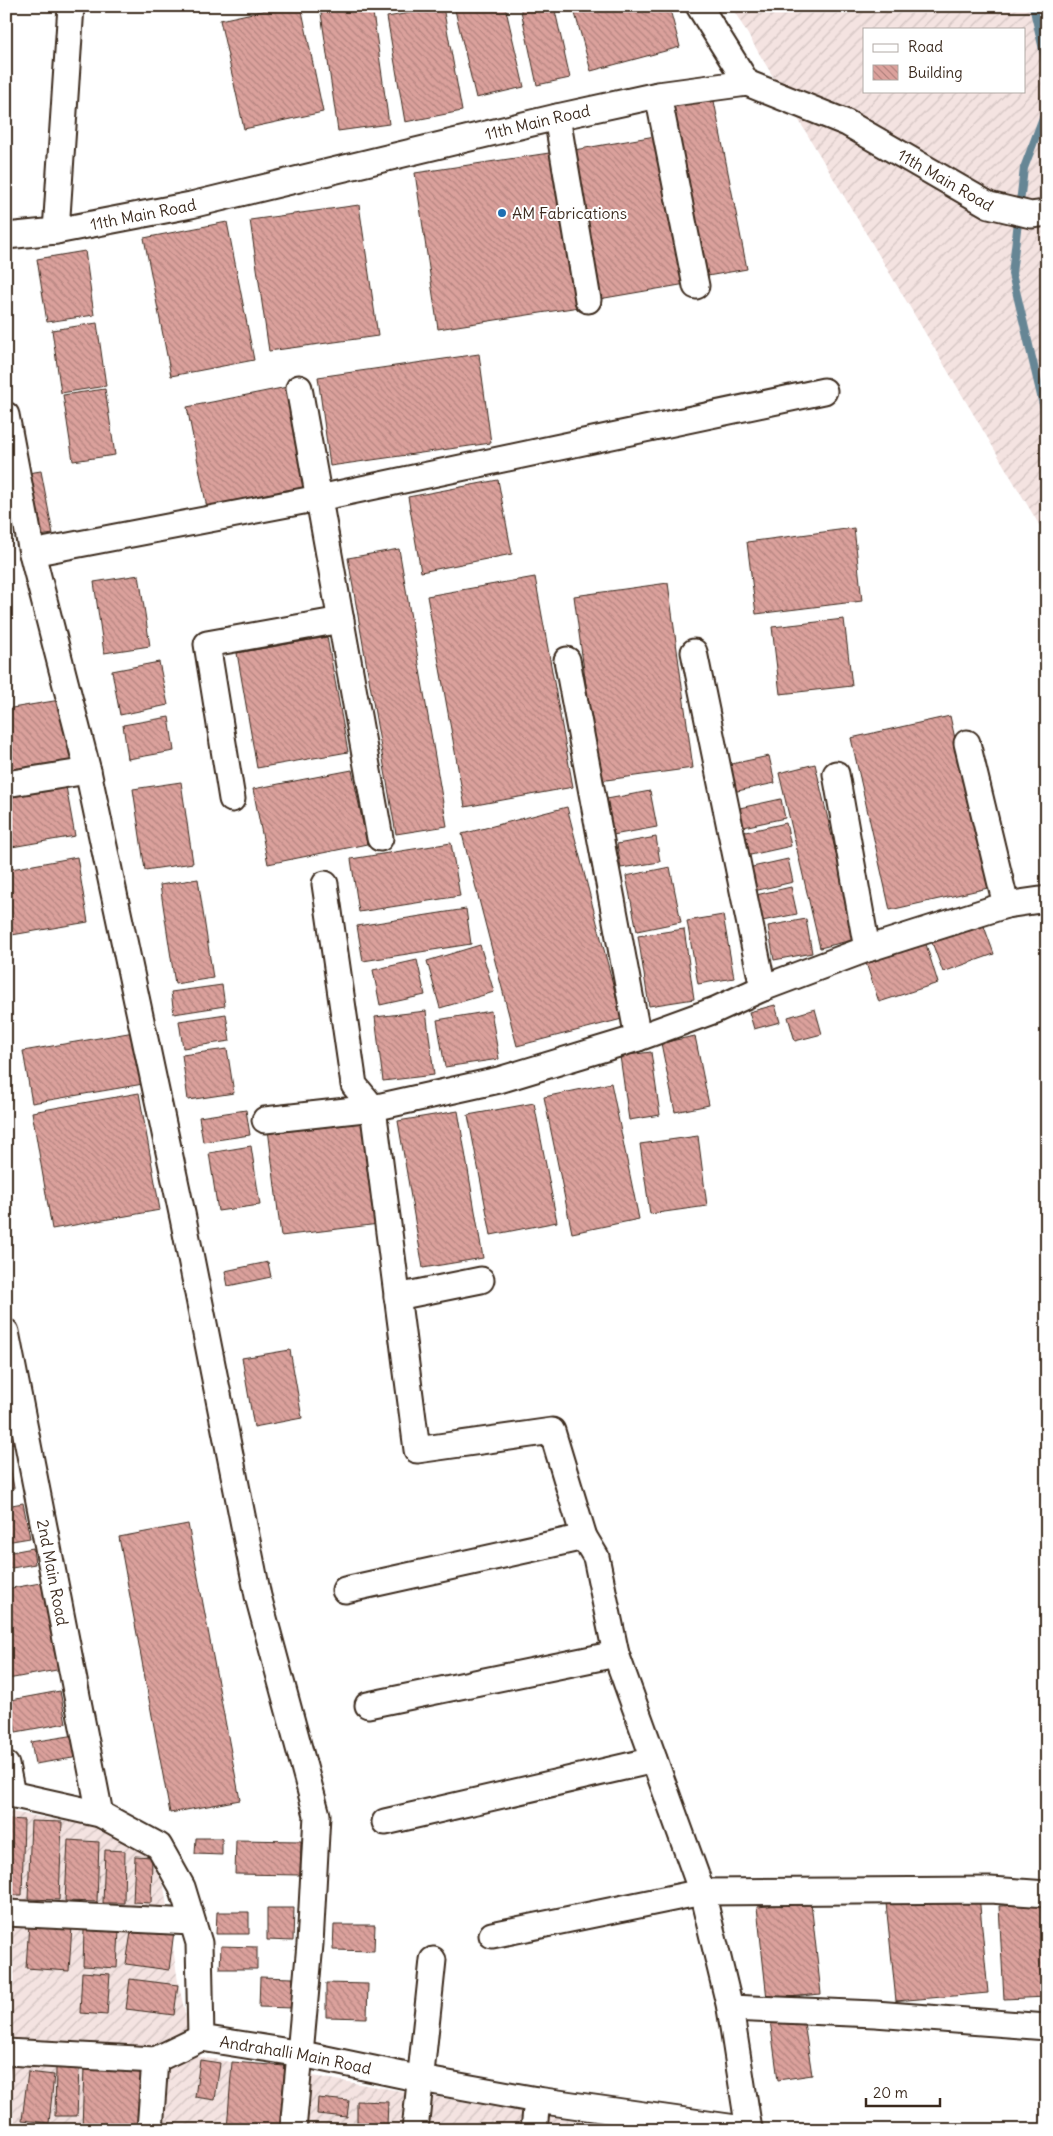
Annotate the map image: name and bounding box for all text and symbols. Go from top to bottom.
legend [863,28,1026,92]
text: Road [908,37,943,56]
text: Building [908,63,963,82]
street label: 11th Main Road [483,100,592,144]
street label: 11th Main Road [894,144,997,216]
street label: 11th Main Road [89,194,198,234]
place label: AM Fabrications [512,203,627,223]
marker: AM Fabrications [496,207,508,219]
street label: 2nd Main Road [33,1518,73,1627]
street label: Andrahalli Main Road [218,2031,373,2078]
scale bar [866,2076,939,2108]
text: 20 m [873,2083,908,2102]

